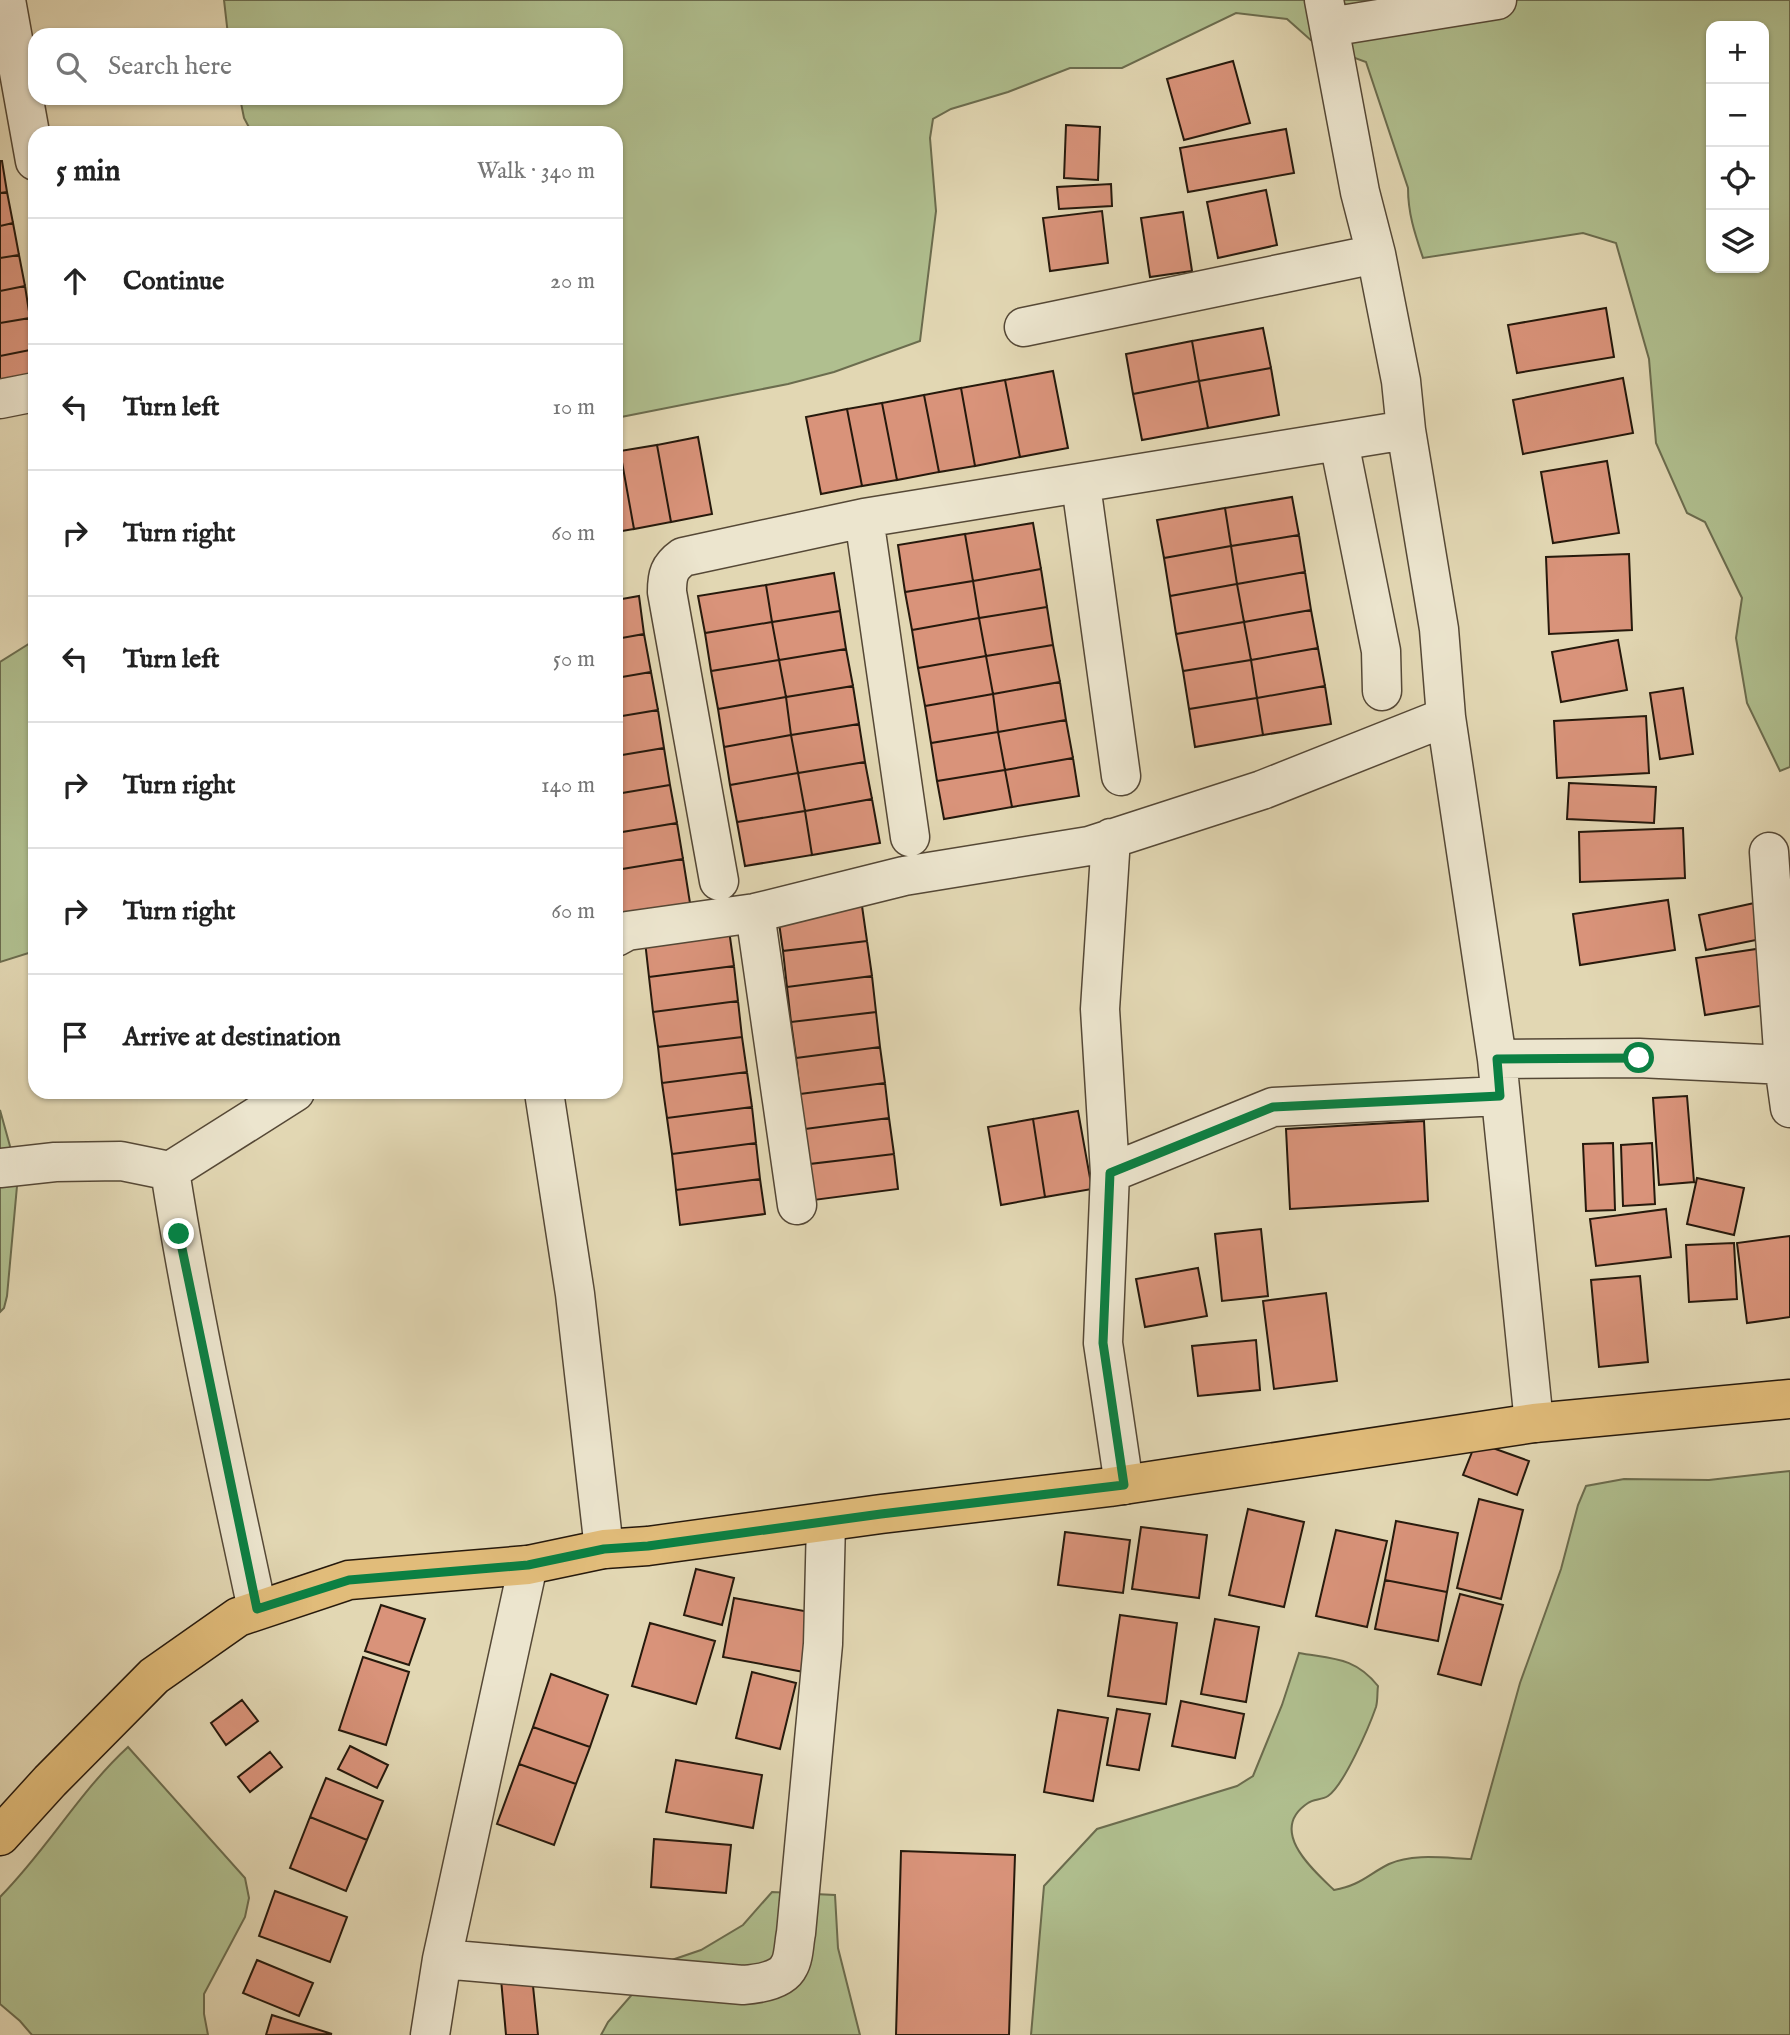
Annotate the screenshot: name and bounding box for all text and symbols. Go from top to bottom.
map controls [1706,21,1769,273]
button: + [1706,21,1769,84]
search box [28,28,623,105]
icon: search [52,48,90,86]
text: Search here [108,50,232,83]
button: − [1706,84,1769,147]
button: locate [1706,147,1769,210]
text: 5 min [56,153,121,191]
text: Walk · 340 m [477,157,595,186]
button: layers [1706,210,1769,273]
icon: ahead [56,262,94,300]
text: Continue [123,265,224,298]
text: 20 m [550,267,595,296]
icon: left [56,388,94,426]
text: Turn left [123,391,220,424]
text: 10 m [552,393,595,422]
icon: right [56,514,94,552]
text: Turn right [123,517,236,550]
text: 60 m [551,519,595,548]
icon: left [56,640,94,678]
text: Turn left [123,643,220,676]
text: 50 m [553,645,595,674]
icon: right [56,766,94,804]
text: Turn right [123,769,236,802]
text: 140 m [541,771,595,800]
icon: right [56,892,94,930]
text: Turn right [123,895,236,928]
text: 60 m [551,897,595,926]
icon: arrive [56,1018,94,1056]
text: Arrive at destination [123,1021,341,1054]
route start [1623,1042,1654,1073]
route end [163,1218,194,1249]

